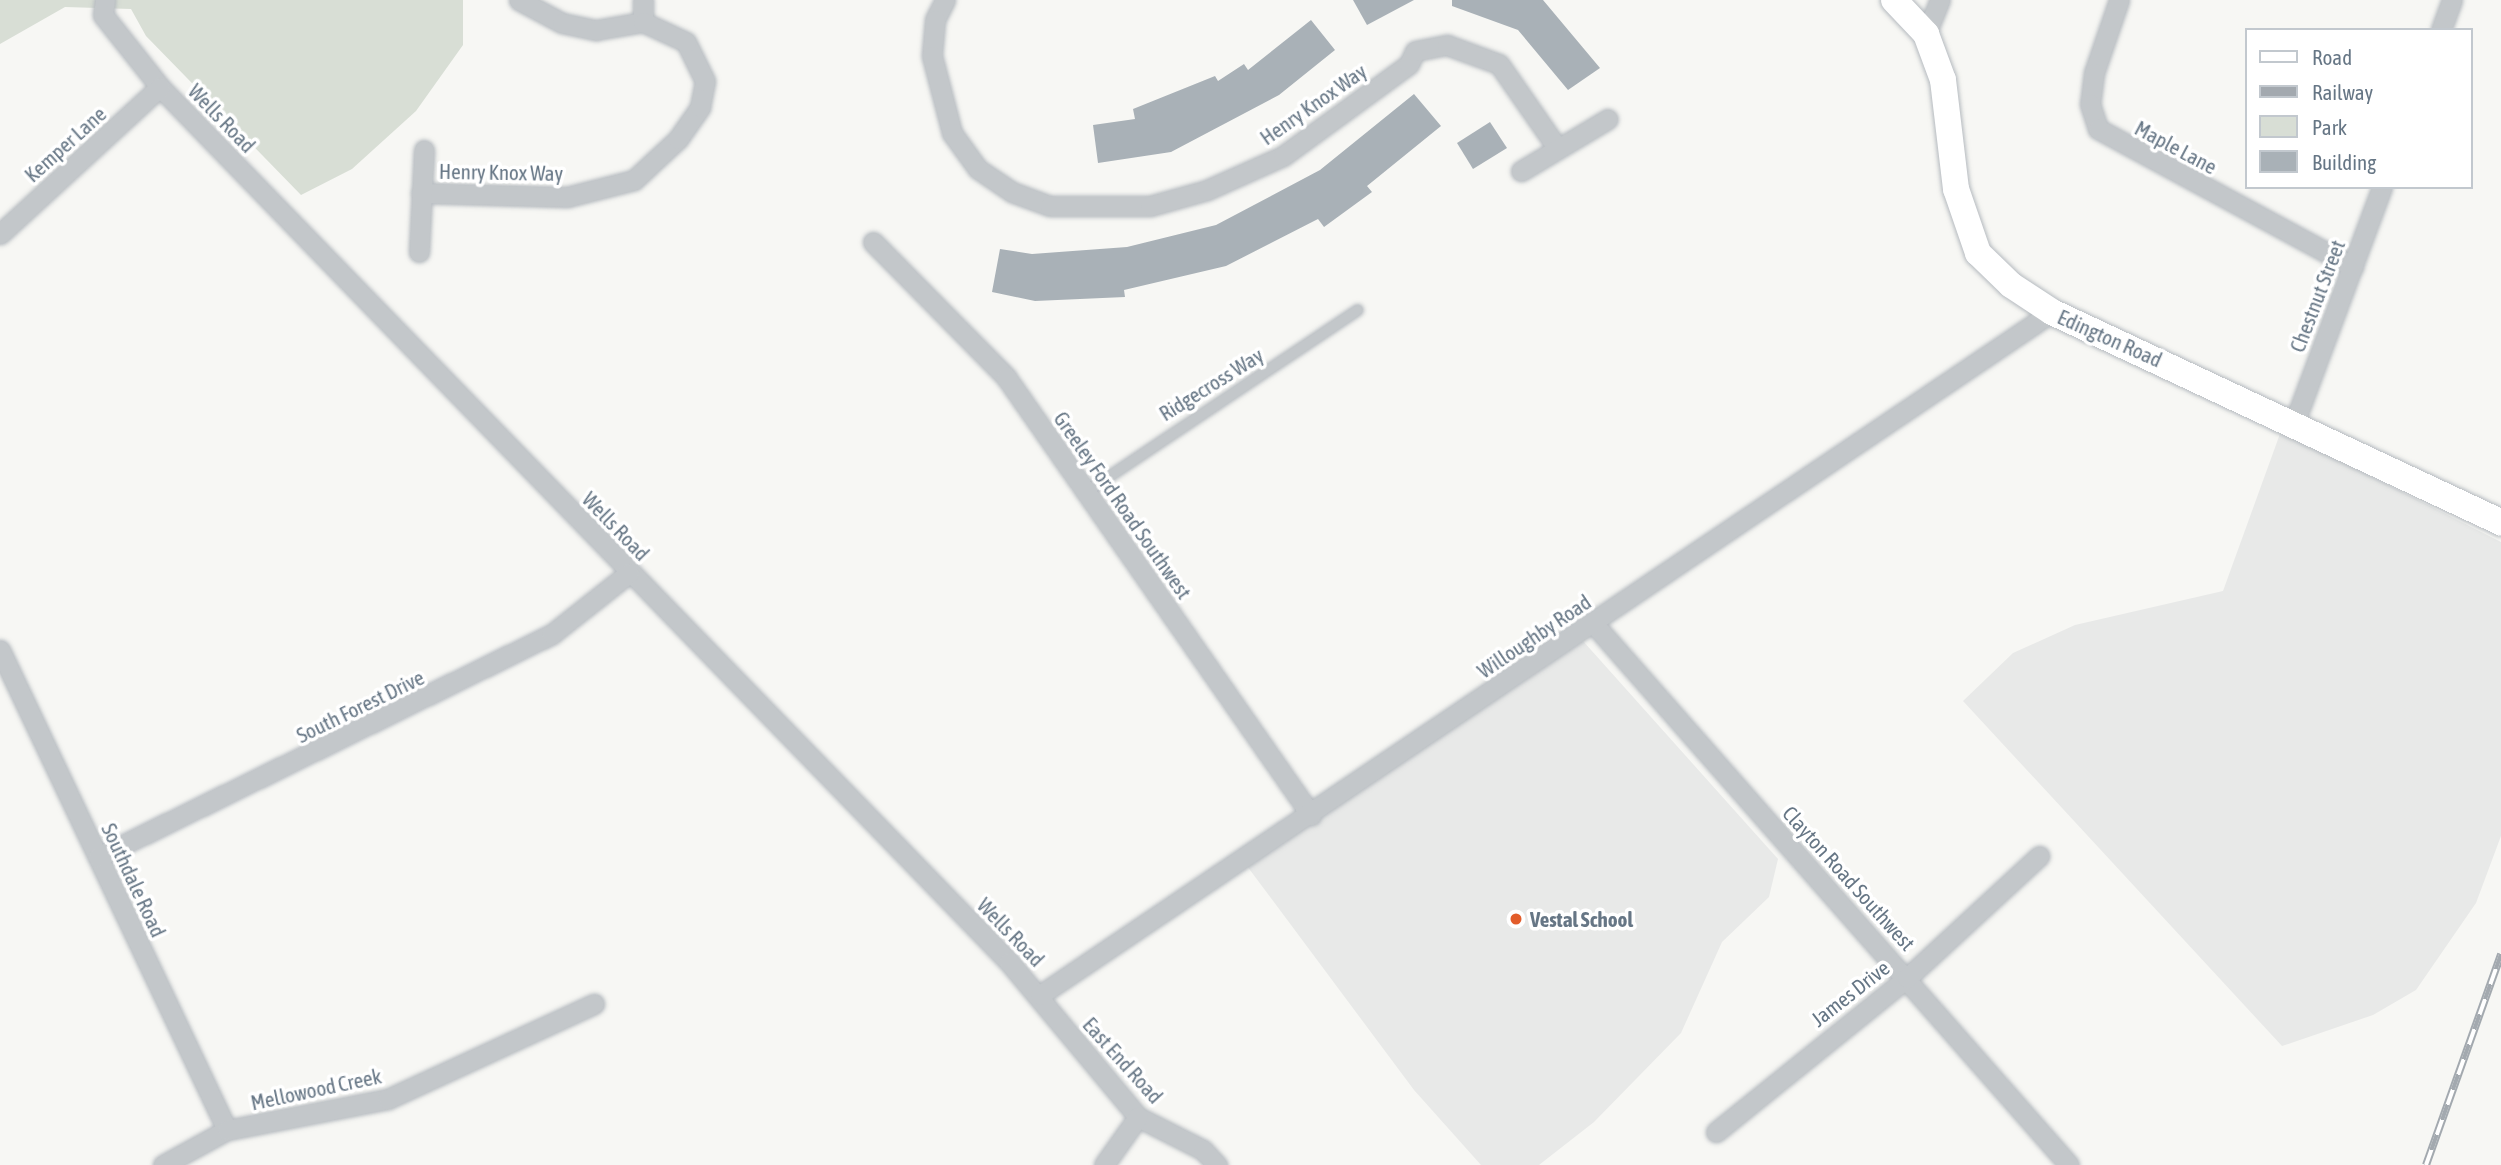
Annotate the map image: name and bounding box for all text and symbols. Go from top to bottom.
legend [2246,28,2473,189]
text: Road [2312,45,2352,69]
street label: Henry Knox Way [1255,58,1371,150]
street label: Wells Road [183,78,261,158]
text: Railway [2312,80,2373,104]
street label: Kemper Lane [19,101,111,187]
street label: Maple Lane [2131,115,2221,179]
text: Park [2312,115,2347,139]
text: Building [2312,150,2376,174]
street label: Henry Knox Way [439,158,563,186]
street label: Chestnut Street [2284,236,2350,356]
street label: Edington Road [2054,304,2166,372]
street label: Ridgecross Way [1154,342,1268,426]
street label: Greeley Ford Road Southwest [1049,407,1197,603]
street label: Wells Road [577,486,655,566]
street label: Willoughby Road [1472,589,1596,683]
street label: South Forest Drive [292,664,428,748]
street label: Clayton Road Southwest [1778,801,1920,955]
street label: Southdale Road [97,819,171,941]
street label: Wells Road [972,892,1050,972]
place label: Vestal School [1530,906,1633,932]
marker: Vestal School [1508,911,1524,927]
street label: James Drive [1806,955,1894,1031]
street label: East End Road [1078,1012,1168,1108]
street label: Mellowood Creek [248,1063,384,1115]

